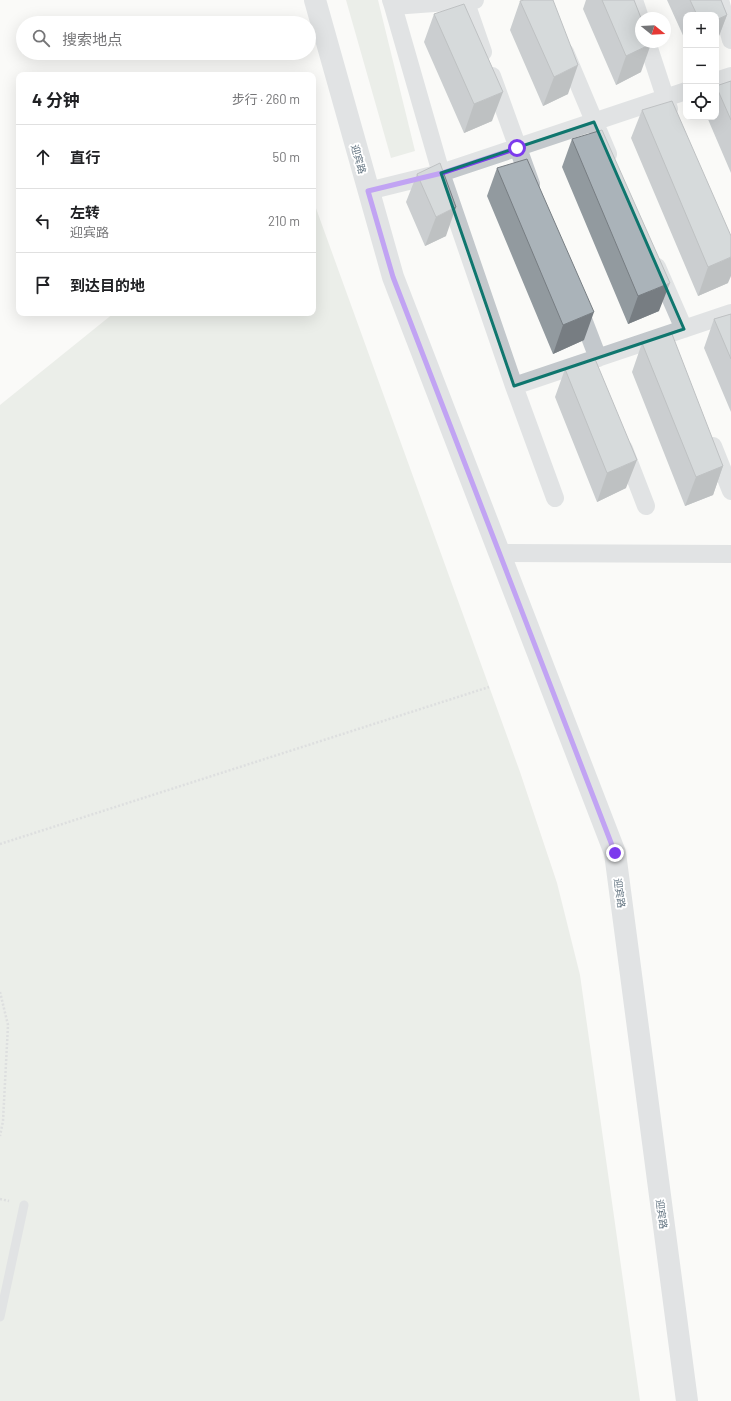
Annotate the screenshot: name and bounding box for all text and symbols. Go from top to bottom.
north arrow [635,12,671,48]
map controls [683,12,719,120]
button: + [683,12,719,48]
search box [16,16,316,60]
icon: search [30,27,52,49]
text: 搜索地点 [62,30,122,48]
button: − [683,48,719,84]
button: locate [683,84,719,120]
text: 4 分钟 [32,89,80,109]
text: 步行 · 260 m [232,91,300,107]
route start [508,139,526,157]
street label: 迎宾路 [349,143,369,175]
icon: ahead [32,146,54,168]
text: 直行 [70,148,100,166]
text: 50 m [273,149,300,165]
text: 左转 [70,203,100,221]
icon: left [32,210,54,232]
text: 210 m [268,213,300,229]
text: 迎宾路 [70,224,109,240]
icon: arrive [32,274,54,296]
text: 到达目的地 [70,276,145,294]
route end [606,844,624,862]
street label: 迎宾路 [612,877,628,909]
street label: 迎宾路 [654,1198,670,1230]

